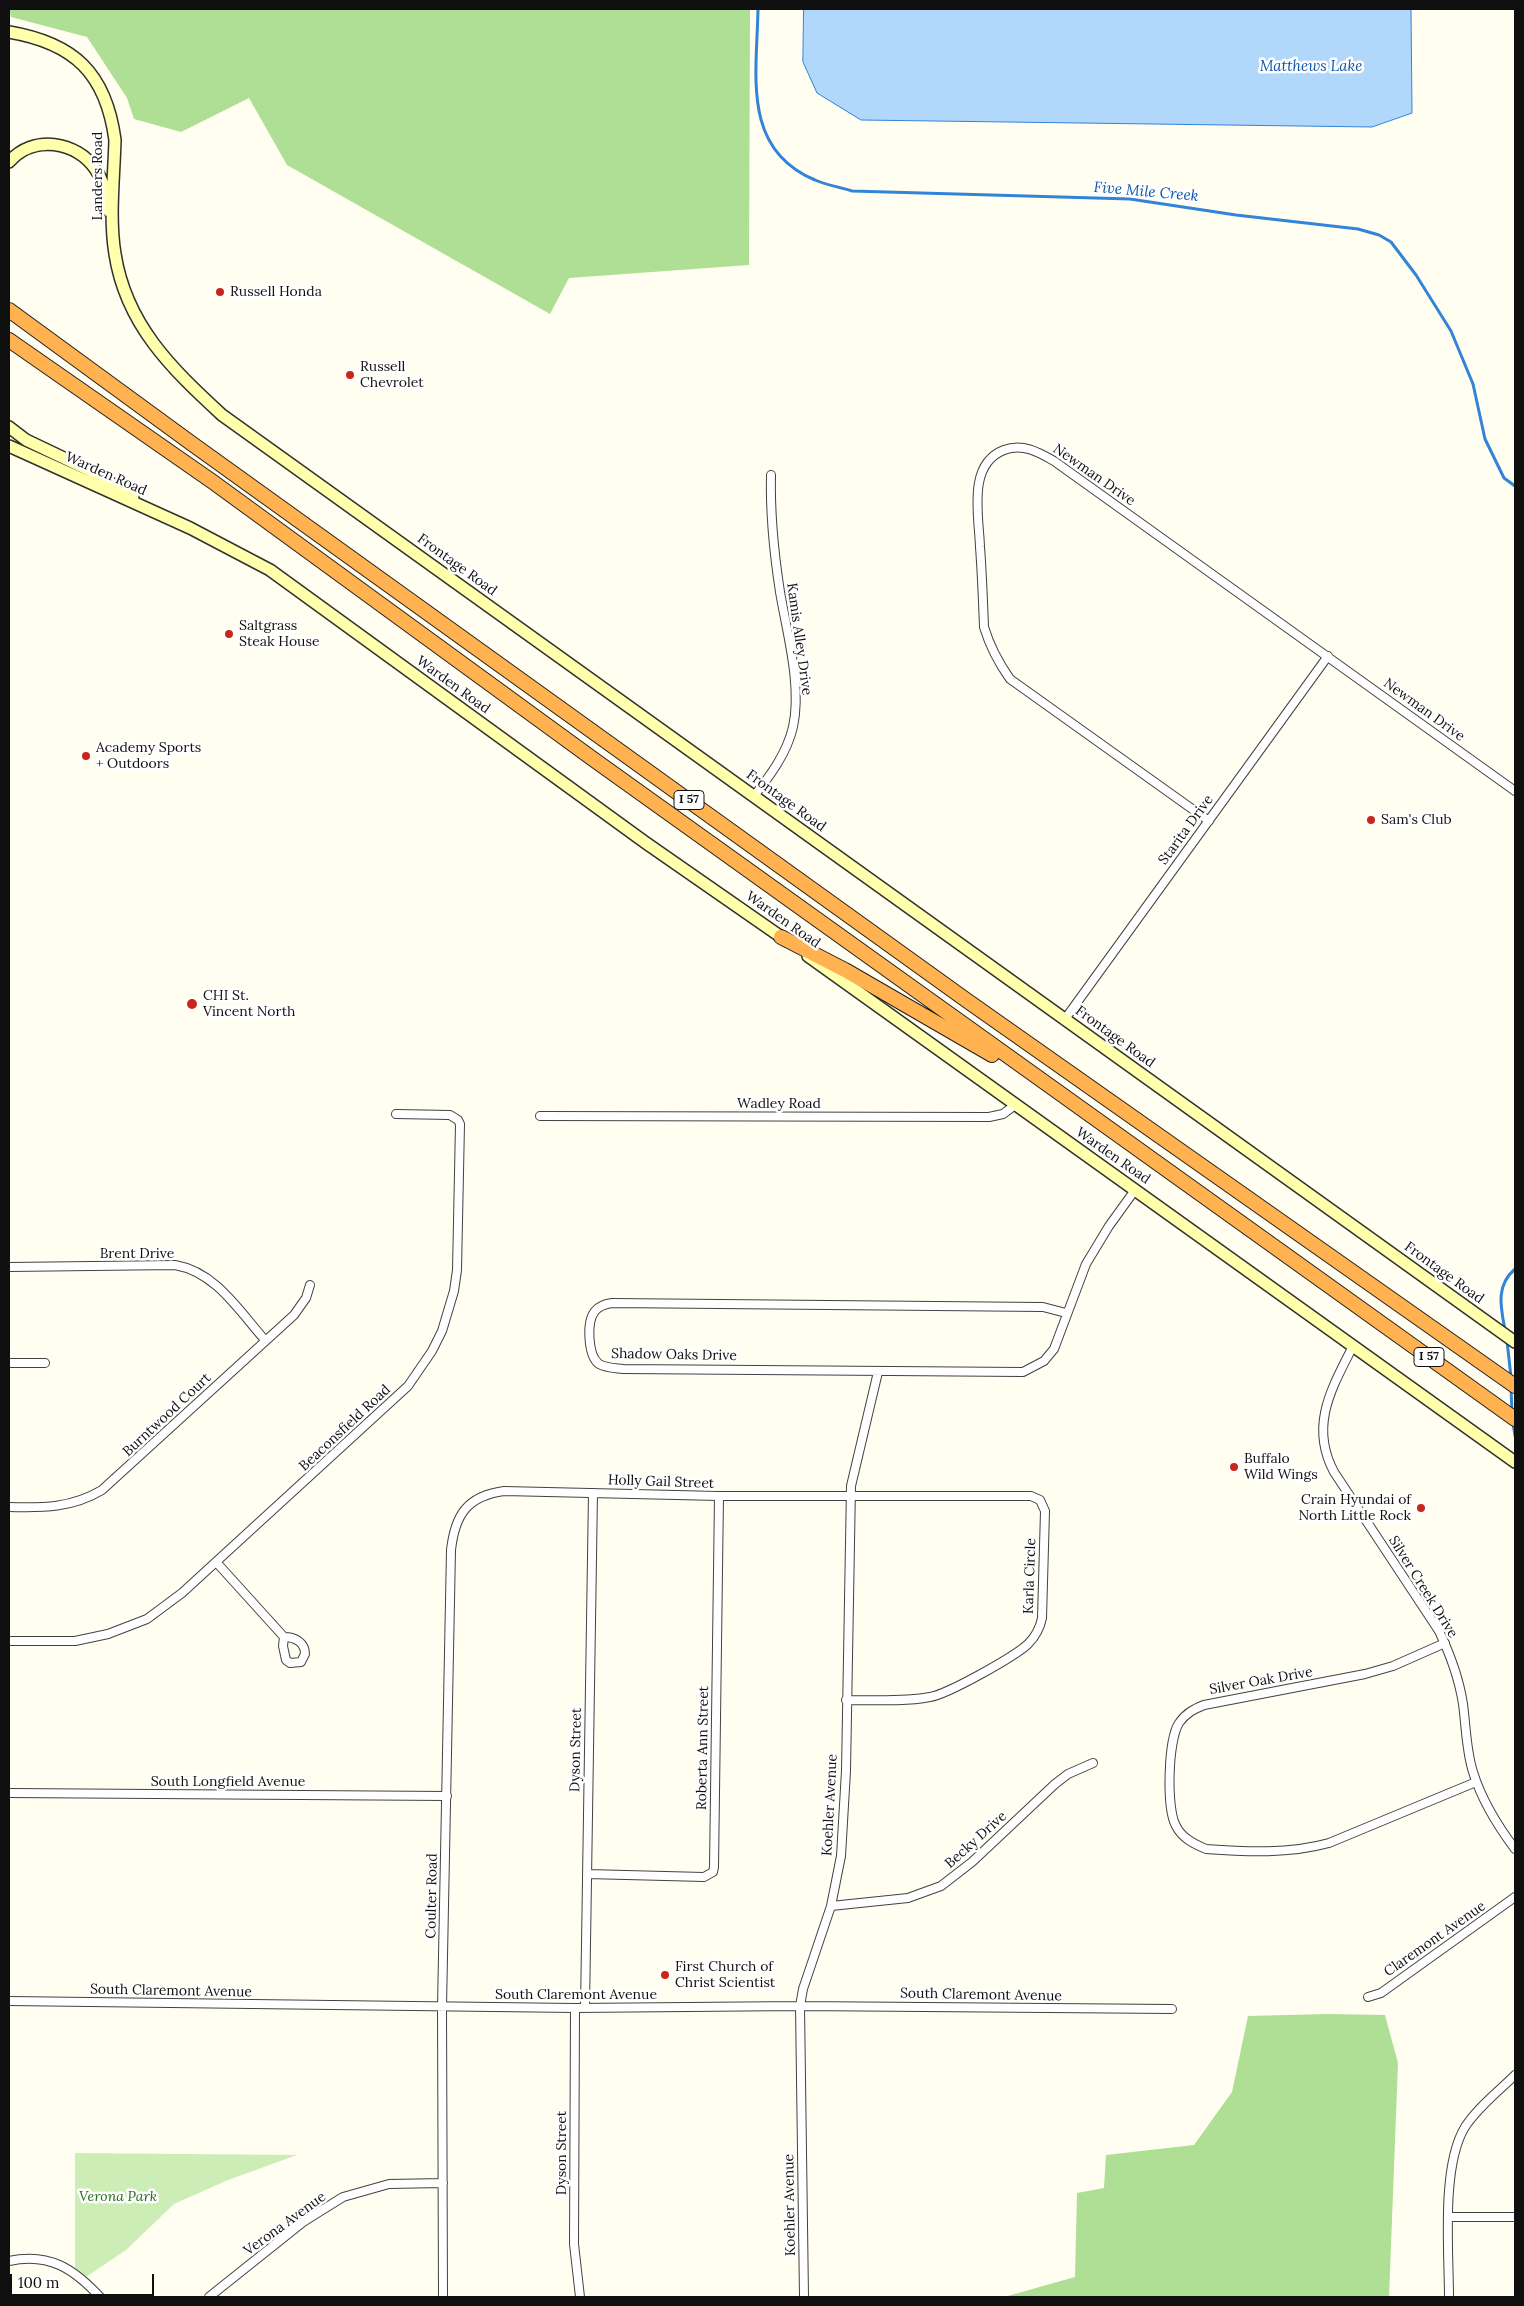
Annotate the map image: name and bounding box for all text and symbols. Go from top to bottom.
water label: Matthews Lake [1260,58,1362,76]
street label: Landers Road [90,132,106,220]
water label: Five Mile Creek [1093,178,1199,206]
place label: Russell Honda [230,284,322,300]
marker: Russell Honda [214,286,226,298]
place label: Russell Chevrolet [360,359,424,392]
marker: Russell Chevrolet [344,369,356,381]
street label: Newman Drive [1050,441,1138,509]
street label: Warden Road [63,449,149,499]
street label: Frontage Road [414,531,500,599]
street label: Kamis Alley Drive [783,582,815,696]
place label: Saltgrass Steak House [239,618,320,650]
marker: Saltgrass Steak House [223,628,235,640]
street label: Warden Road [413,653,493,717]
street label: Newman Drive [1380,675,1468,745]
place label: Academy Sports + Outdoors [96,740,201,772]
marker: Academy Sports + Outdoors [80,750,92,762]
street label: Frontage Road [743,767,829,835]
road number: I 57 [674,790,704,810]
street label: Starita Drive [1155,792,1217,868]
place label: Sam's Club [1381,812,1452,828]
marker: Sam's Club [1365,814,1377,826]
street label: Warden Road [742,888,824,952]
place label: CHI St. Vincent North [203,988,295,1020]
marker: CHI St. Vincent North [185,997,199,1011]
street label: Frontage Road [1072,1003,1158,1071]
street label: Wadley Road [737,1096,821,1112]
street label: Warden Road [1072,1124,1154,1188]
street label: Frontage Road [1401,1239,1487,1307]
street label: Brent Drive [100,1246,174,1262]
street label: Shadow Oaks Drive [611,1346,737,1364]
road number: I 57 [1414,1348,1444,1366]
street label: Burntwood Court [119,1370,215,1460]
street label: Beaconsfield Road [296,1381,394,1475]
place label: Buffalo Wild Wings [1244,1451,1318,1484]
marker: Buffalo Wild Wings [1228,1461,1240,1473]
street label: Holly Gail Street [608,1472,714,1492]
place label: Crain Hyundai of North Little Rock [1298,1492,1411,1524]
marker: Crain Hyundai of North Little Rock [1415,1502,1427,1514]
street label: Silver Creek Drive [1385,1533,1461,1641]
street label: Karla Circle [1020,1538,1040,1614]
street label: Silver Oak Drive [1208,1664,1314,1698]
street label: Roberta Ann Street [694,1686,712,1810]
street label: Dyson Street [567,1708,585,1792]
street label: Koehler Avenue [819,1754,841,1856]
street label: South Longfield Avenue [151,1774,305,1790]
street label: Becky Drive [942,1808,1010,1872]
street label: Coulter Road [423,1853,441,1939]
street label: Claremont Avenue [1381,1898,1489,1980]
place label: First Church of Christ Scientist [675,1959,775,1991]
marker: First Church of Christ Scientist [659,1969,671,1981]
street label: South Claremont Avenue [90,1981,252,2001]
street label: South Claremont Avenue [900,1985,1062,2005]
street label: South Claremont Avenue [495,1987,657,2003]
street label: Dyson Street [554,2111,570,2195]
street label: Koehler Avenue [781,2154,799,2256]
park label: Verona Park [79,2189,157,2205]
street label: Verona Avenue [241,2189,329,2259]
scale bar [12,2264,156,2296]
text: 100 m [18,2273,59,2292]

